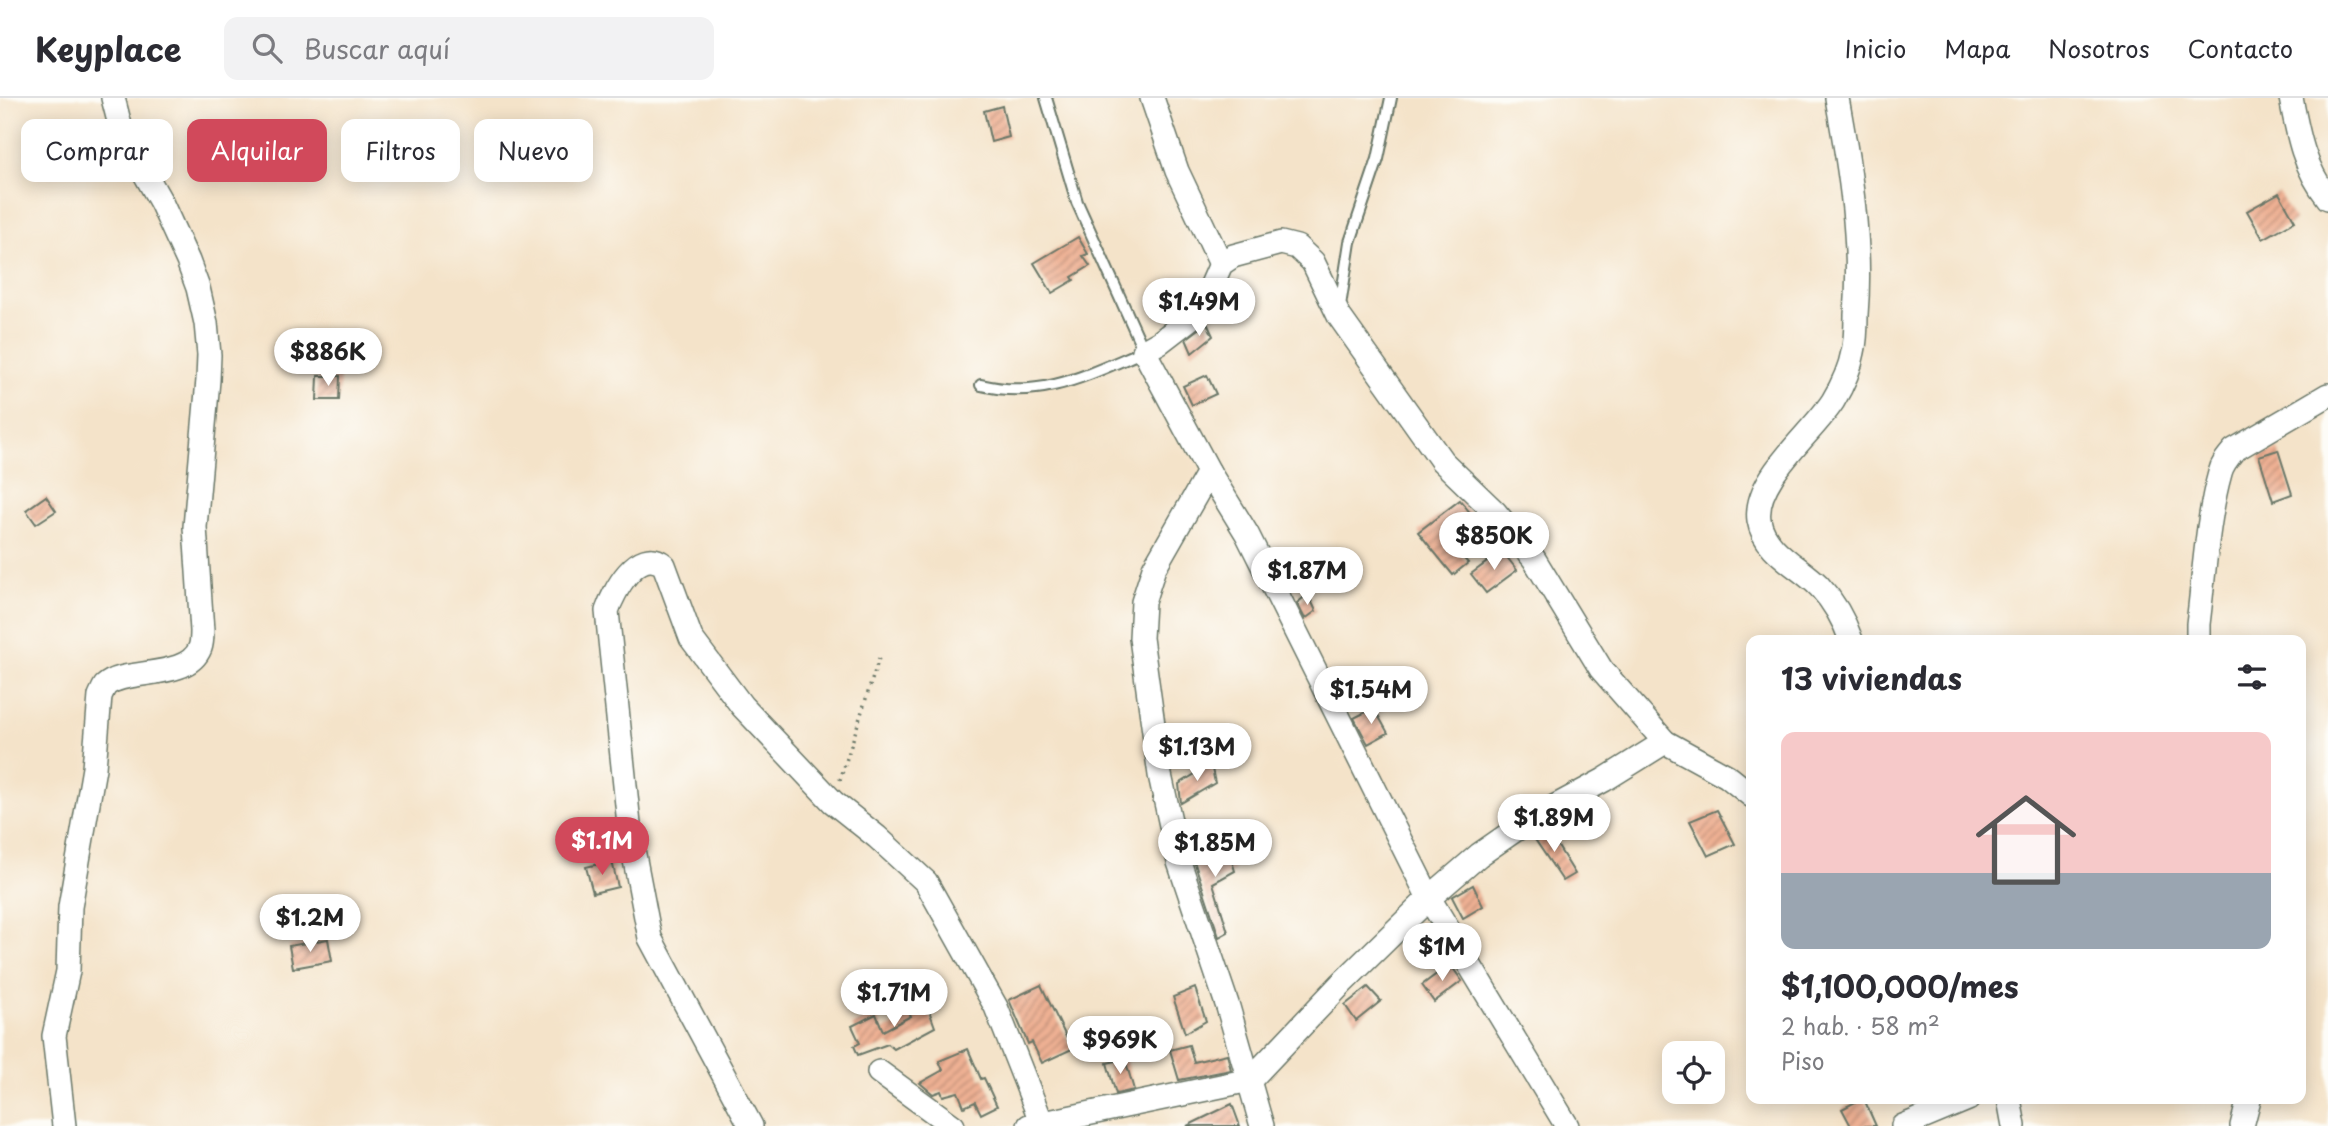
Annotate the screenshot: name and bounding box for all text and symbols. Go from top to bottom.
search box [224,17,714,80]
text: Keyplace [35,23,182,73]
icon: search [248,29,286,67]
text: Buscar aquí [304,29,450,68]
text: Inicio [1845,30,1906,66]
text: Mapa [1944,30,2010,66]
text: Nosotros [2048,30,2150,66]
text: Contacto [2188,30,2293,66]
chip: Comprar [21,119,173,182]
chip: Alquilar [187,119,327,182]
chip: Filtros [341,119,460,182]
chip: Nuevo [474,119,593,182]
pin: $1.49M [1142,278,1256,338]
text: $1.49M [1158,283,1240,318]
pin: $886K [279,328,377,388]
text: $886K [290,333,366,368]
pin: $850K [1445,512,1543,572]
text: $850K [1455,517,1533,552]
pin: $1.87M [1250,547,1364,607]
text: $1.87M [1267,552,1347,587]
text: 13 viviendas [1781,655,1962,700]
icon: filters [2233,658,2271,696]
pin: $1.54M [1314,666,1428,726]
text: $1.54M [1330,671,1412,706]
pin: $1.13M [1140,724,1254,783]
text: $1.13M [1158,728,1236,763]
icon: home [1963,777,2089,903]
pin: $1.89M [1497,794,1611,854]
text: $1.89M [1514,799,1594,834]
pin: $1.1M [553,818,651,877]
pin: $1.85M [1158,820,1272,879]
text: $1.1M [571,822,633,857]
text: $1.85M [1174,824,1256,859]
pin: $1.2M [261,894,359,954]
text: $1.2M [276,899,344,934]
pin: $1M [1408,924,1476,983]
text: $1M [1419,928,1465,963]
text: $1,100,000/mes [1781,963,2019,1008]
pin: $1.71M [837,970,951,1029]
text: $1.71M [857,974,931,1009]
text: 2 hab. · 58 m² [1781,1008,1940,1043]
pin: $969K [1071,1016,1169,1076]
text: $969K [1083,1021,1157,1056]
map controls [1662,1041,1725,1104]
button: locate [1662,1041,1725,1104]
text: Piso [1781,1043,1825,1078]

